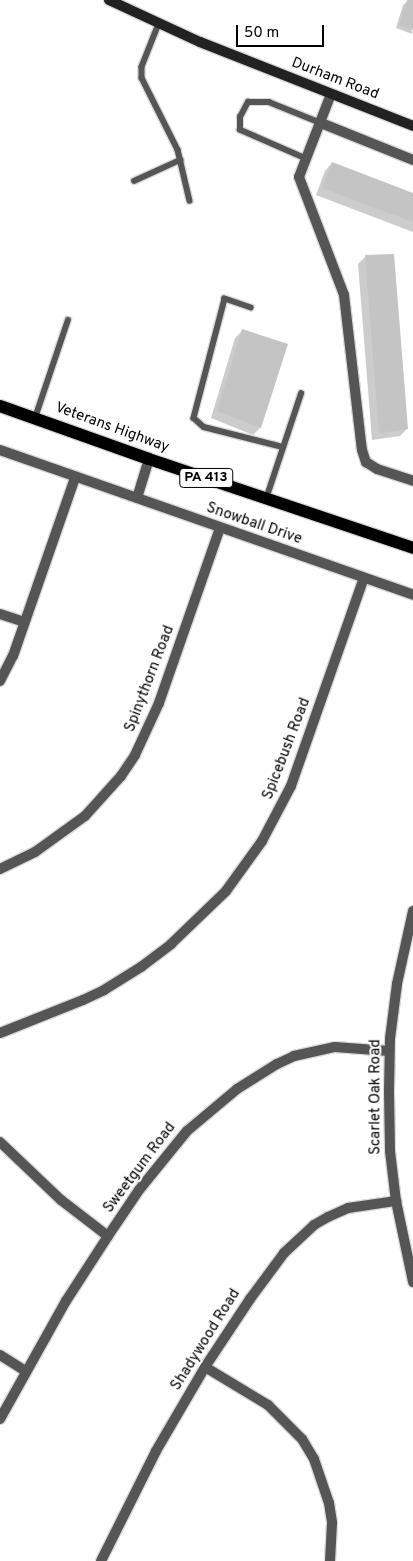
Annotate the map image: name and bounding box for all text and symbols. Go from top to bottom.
scale bar [238,15,326,47]
text: 50 m [244,24,279,43]
street label: Durham Road [289,54,381,104]
street label: Veterans Highway [53,399,171,457]
road number: PA 413 [178,466,234,489]
street label: Snowball Drive [204,499,304,549]
street label: Spinythorn Road [121,623,179,735]
street label: Spicebush Road [259,696,315,802]
street label: Scarlet Oak Road [367,1039,385,1155]
street label: Sweetgum Road [100,1119,180,1217]
street label: Shadywood Road [168,1286,244,1394]

